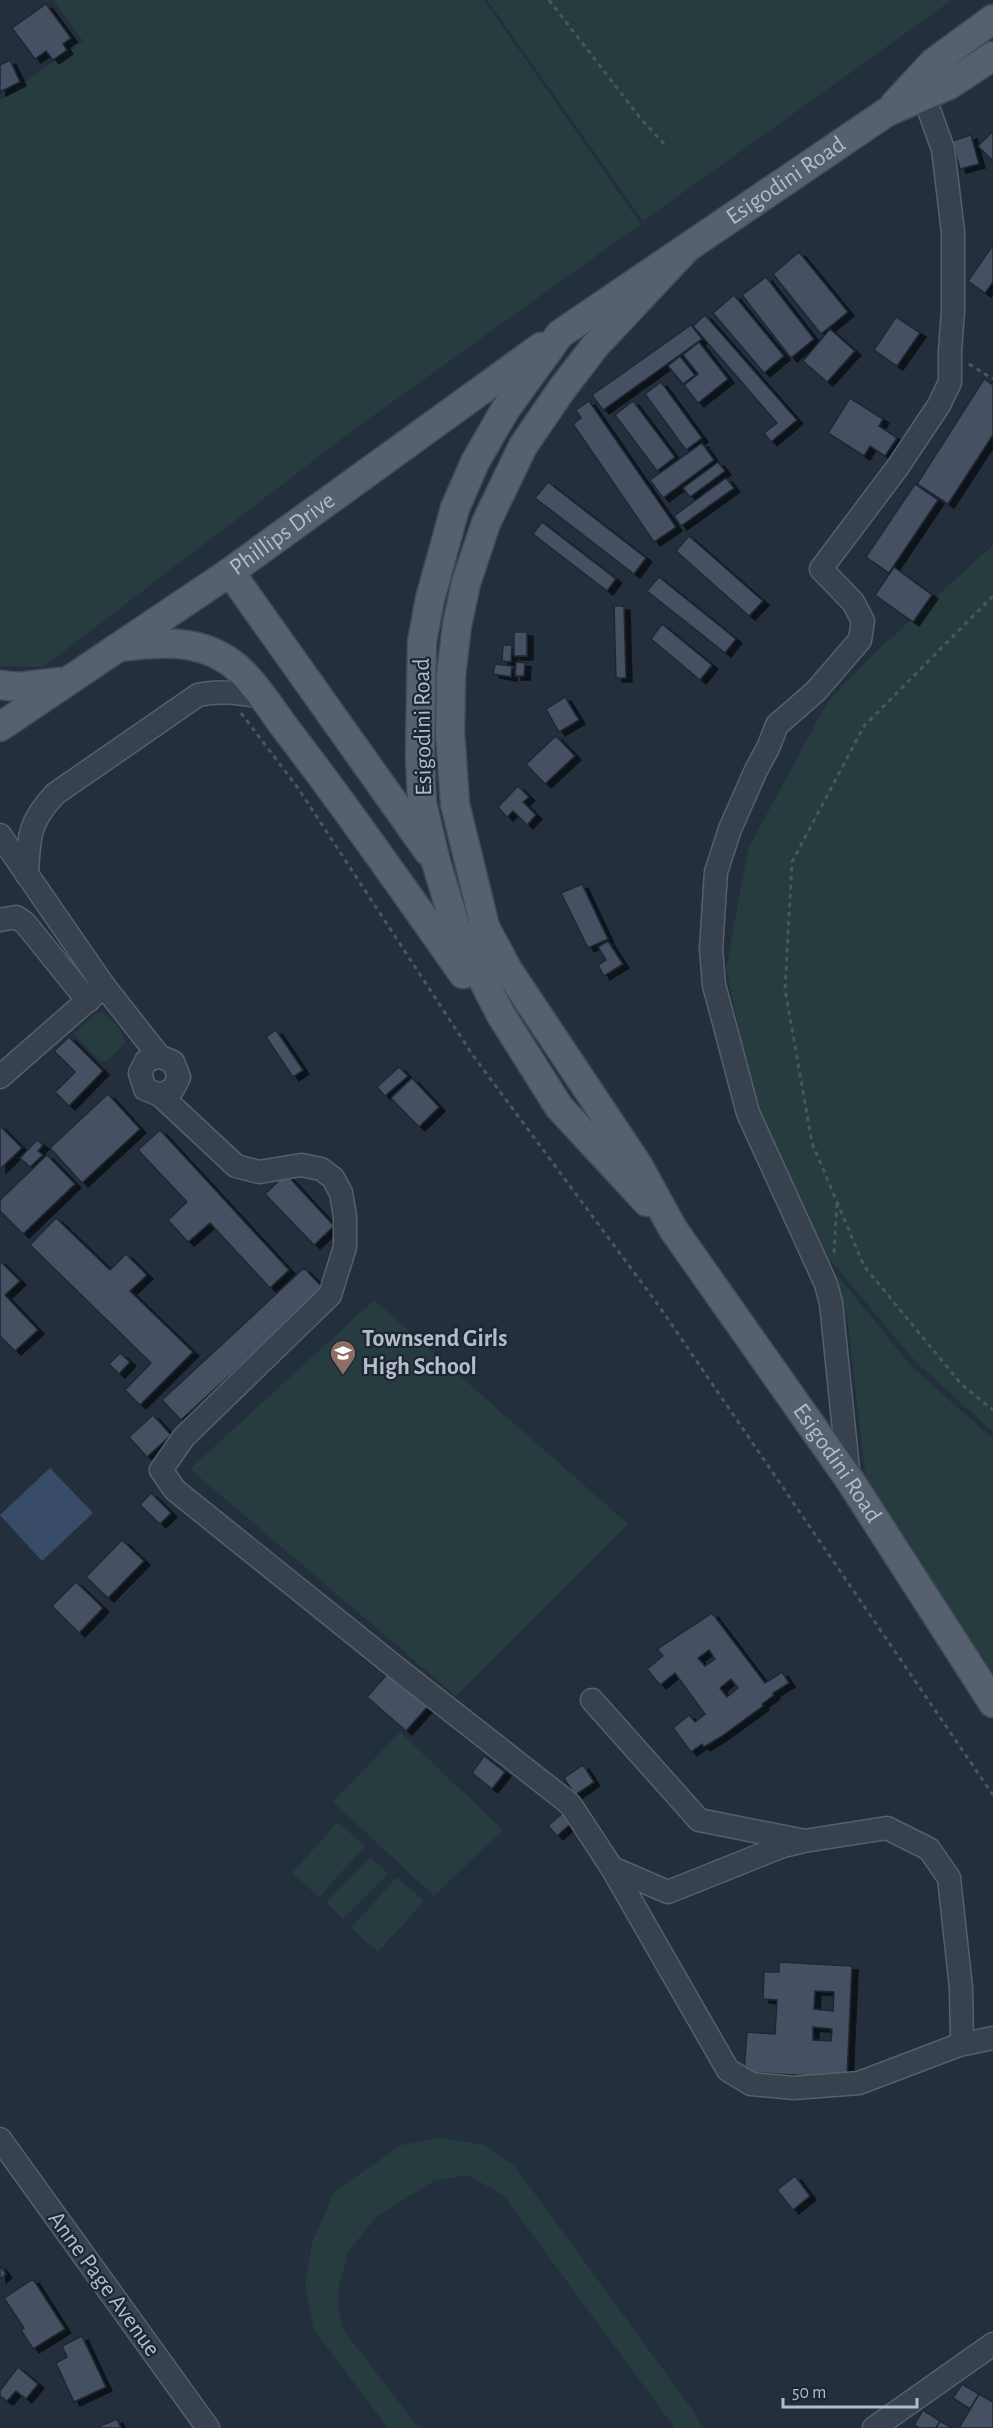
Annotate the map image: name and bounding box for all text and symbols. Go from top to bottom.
street label: Esigodini Road [722,132,850,229]
street label: Phillips Drive [225,488,339,580]
street label: Esigodini Road [410,658,436,796]
place label: Townsend Girls High School [362,1327,507,1379]
school or university icon: Townsend Girls High School [328,1338,358,1376]
street label: Esigodini Road [788,1399,886,1527]
street label: Anne Page Avenue [44,2207,164,2361]
scale bar [783,2371,916,2409]
text: 50 m [792,2384,826,2402]

